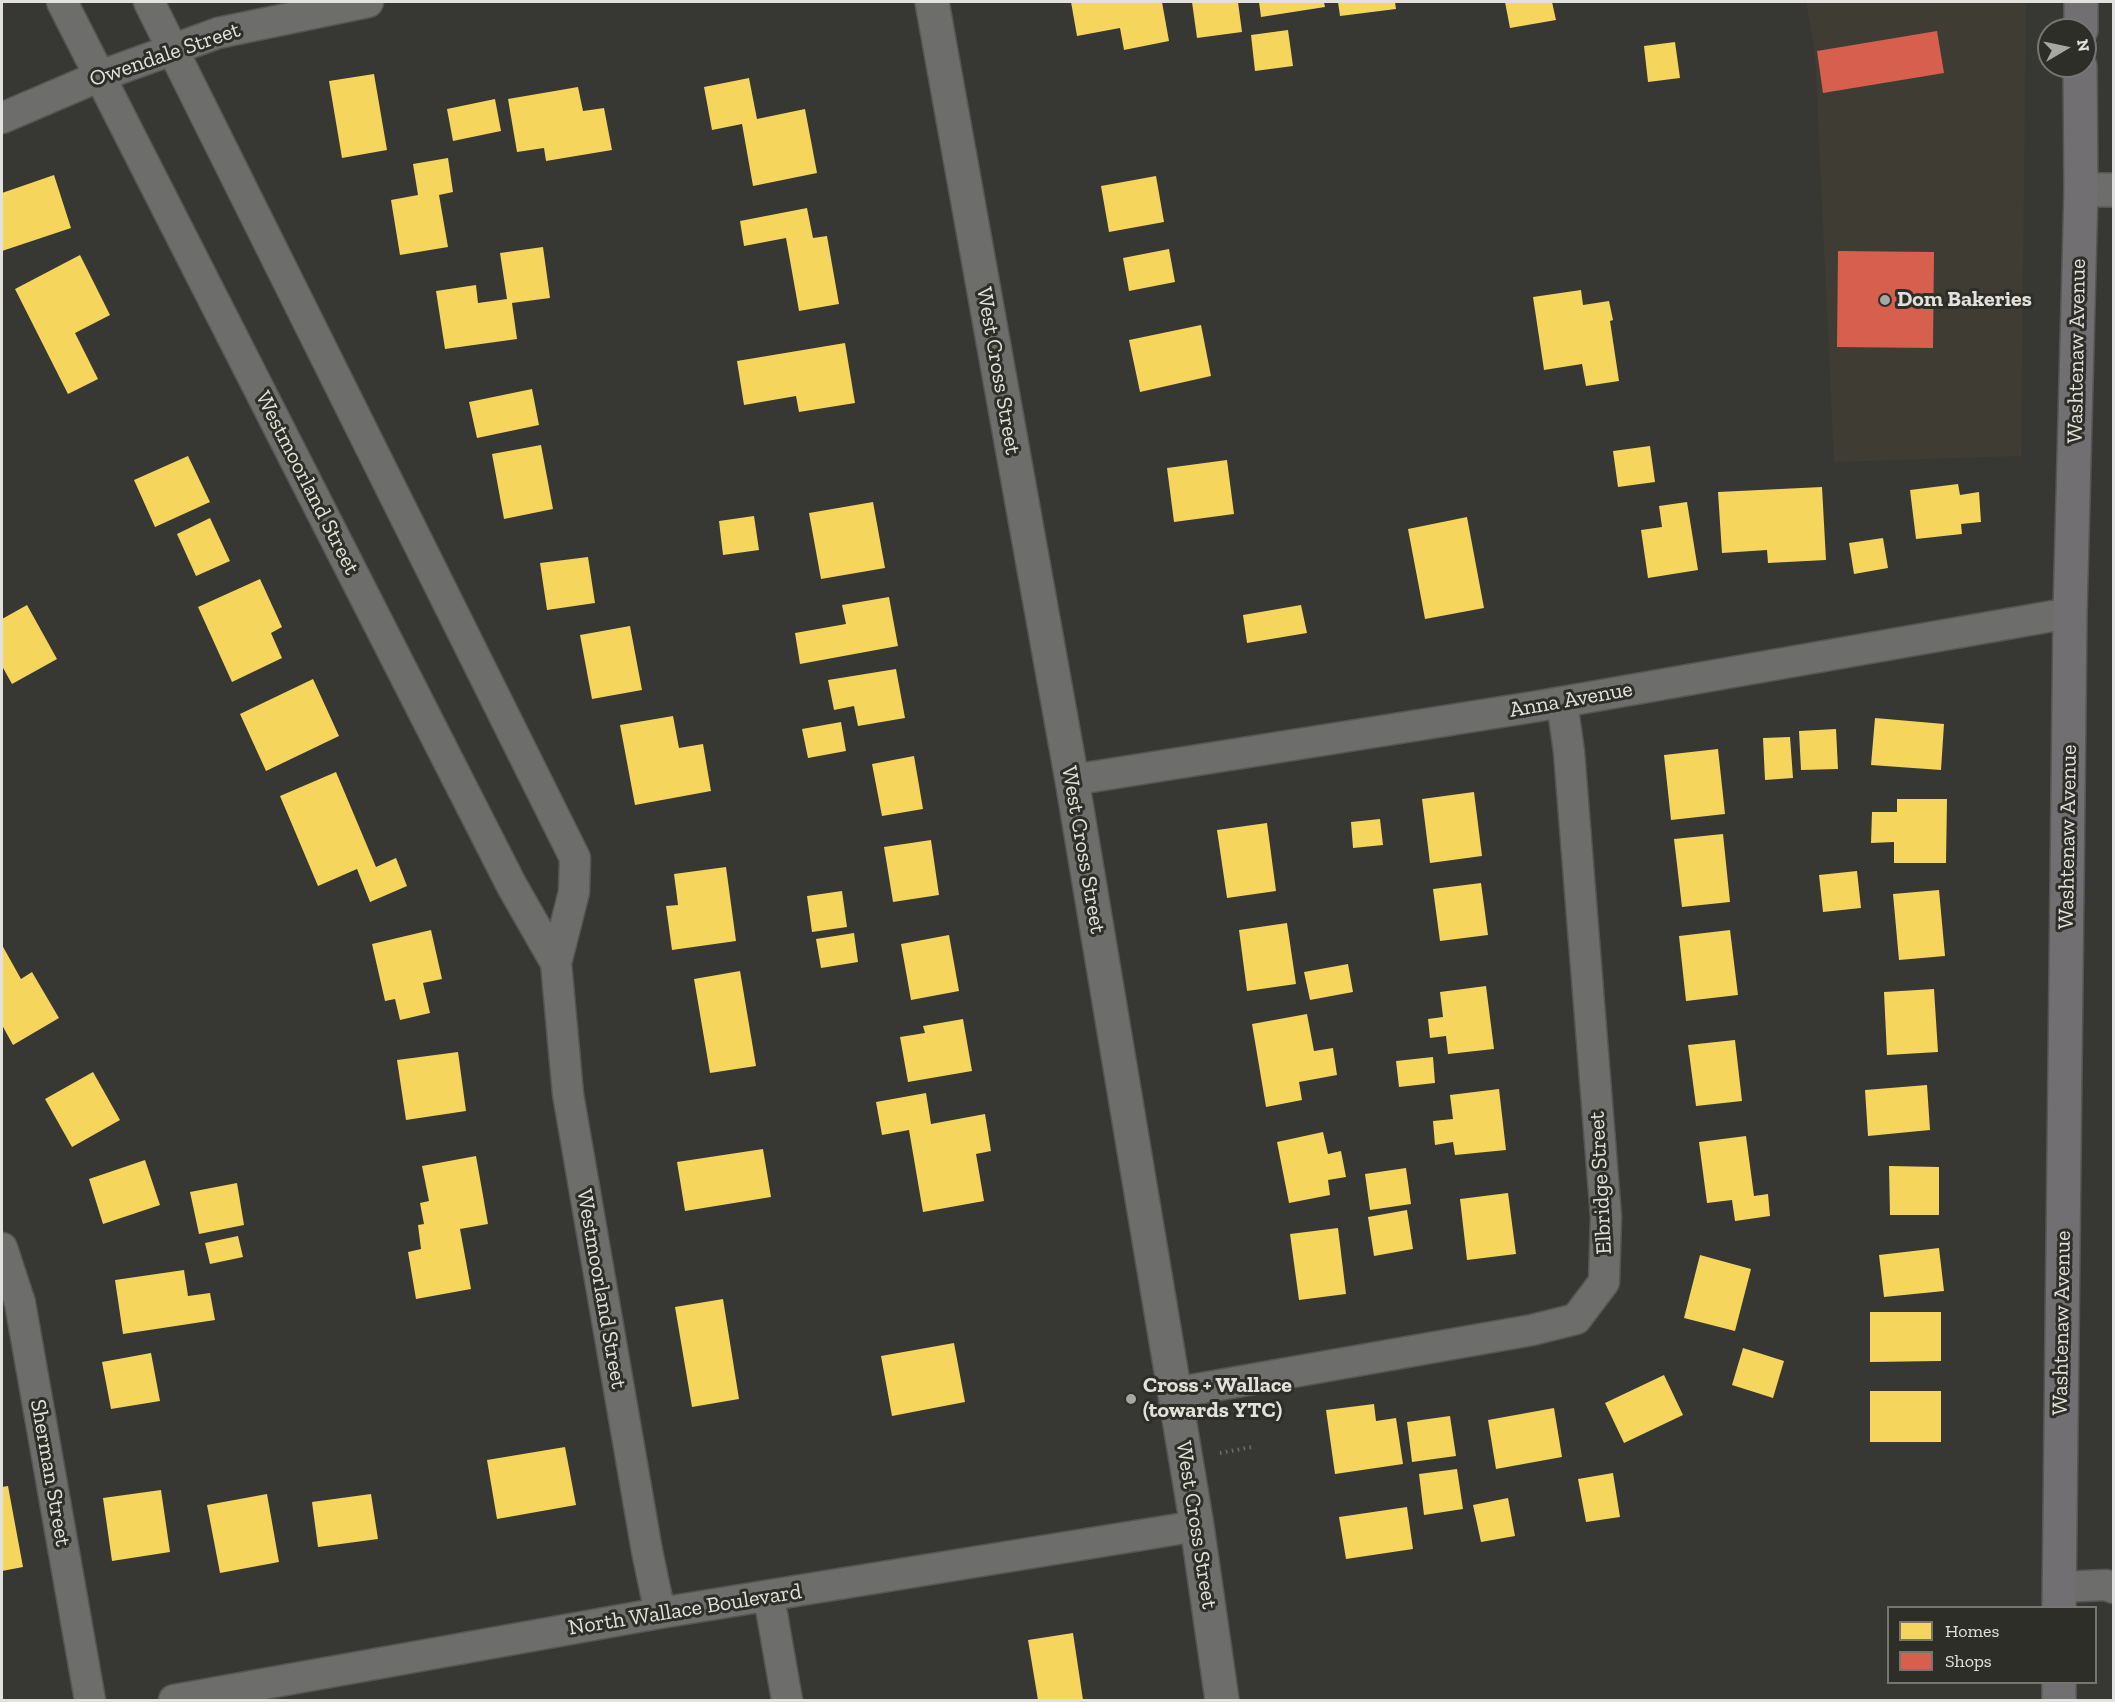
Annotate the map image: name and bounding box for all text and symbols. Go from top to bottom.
street label: Owendale Street [86,17,244,93]
north arrow [2037,18,2097,78]
text: N [2073,38,2094,53]
street label: Washtenaw Avenue [2062,258,2092,444]
street label: West Cross Street [970,285,1026,457]
place label: Dom Bakeries [1897,287,2032,313]
marker: Dom Bakeries [1878,293,1892,307]
street label: Westmoorland Street [249,387,365,579]
street label: Anna Avenue [1507,676,1635,724]
street label: Washtenaw Avenue [2053,744,2083,930]
street label: West Cross Street [1055,764,1111,936]
street label: Elbridge Street [1584,1111,1618,1255]
street label: Westmoorland Street [570,1187,632,1391]
street label: Washtenaw Avenue [2047,1230,2077,1416]
place label: Cross + Wallace (towards YTC) [1143,1373,1292,1424]
marker: Cross + Wallace (towards YTC) [1124,1392,1138,1406]
street label: Sherman Street [24,1397,76,1549]
street label: West Cross Street [1170,1439,1222,1611]
street label: North Wallace Boulevard [567,1579,803,1641]
legend [1887,1606,2097,1684]
text: Homes [1945,1620,1999,1642]
text: Shops [1945,1650,1992,1672]

